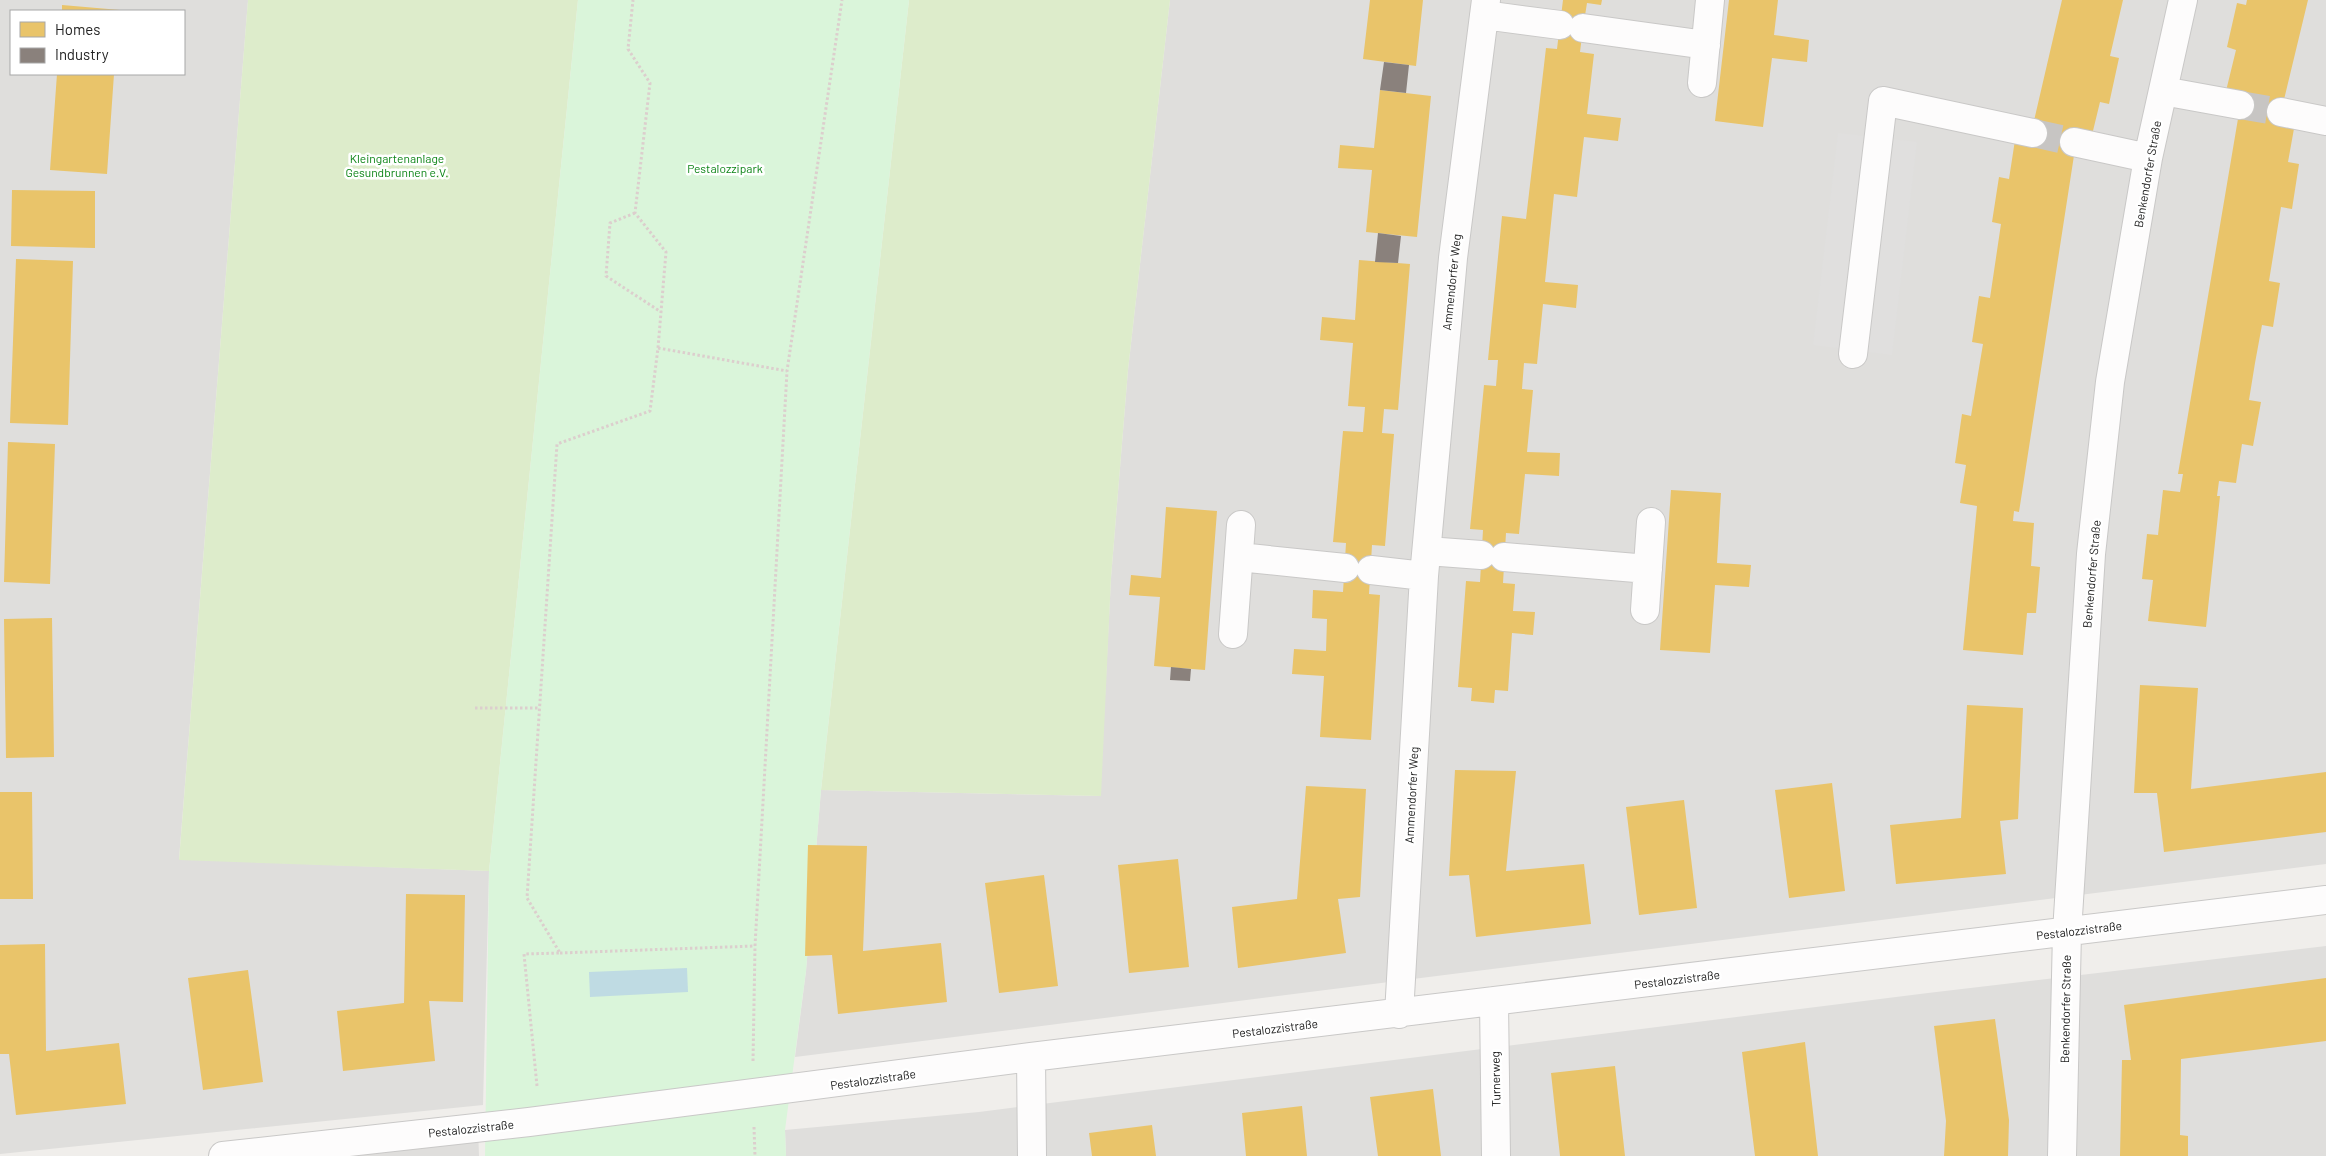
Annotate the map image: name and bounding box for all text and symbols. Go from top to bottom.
legend [10,10,185,75]
text: Homes [55,20,100,38]
text: Industry [55,45,109,63]
street label: Benkendorfer Straße [2131,119,2163,229]
park label: Kleingartenanlage Gesundbrunnen e.V. [345,151,449,179]
park label: Pestalozzipark [687,161,763,175]
street label: Ammendorfer Weg [1439,233,1463,331]
street label: Benkendorfer Straße [2079,519,2103,629]
street label: Ammendorfer Weg [1401,746,1421,844]
street label: Pestalozzistraße [2035,918,2123,942]
street label: Benkendorfer Straße [2057,955,2073,1063]
street label: Pestalozzistraße [1633,967,1721,991]
street label: Pestalozzistraße [1231,1016,1319,1040]
street label: Turnerweg [1488,1051,1502,1107]
street label: Pestalozzistraße [829,1066,917,1092]
street label: Pestalozzistraße [427,1117,515,1139]

